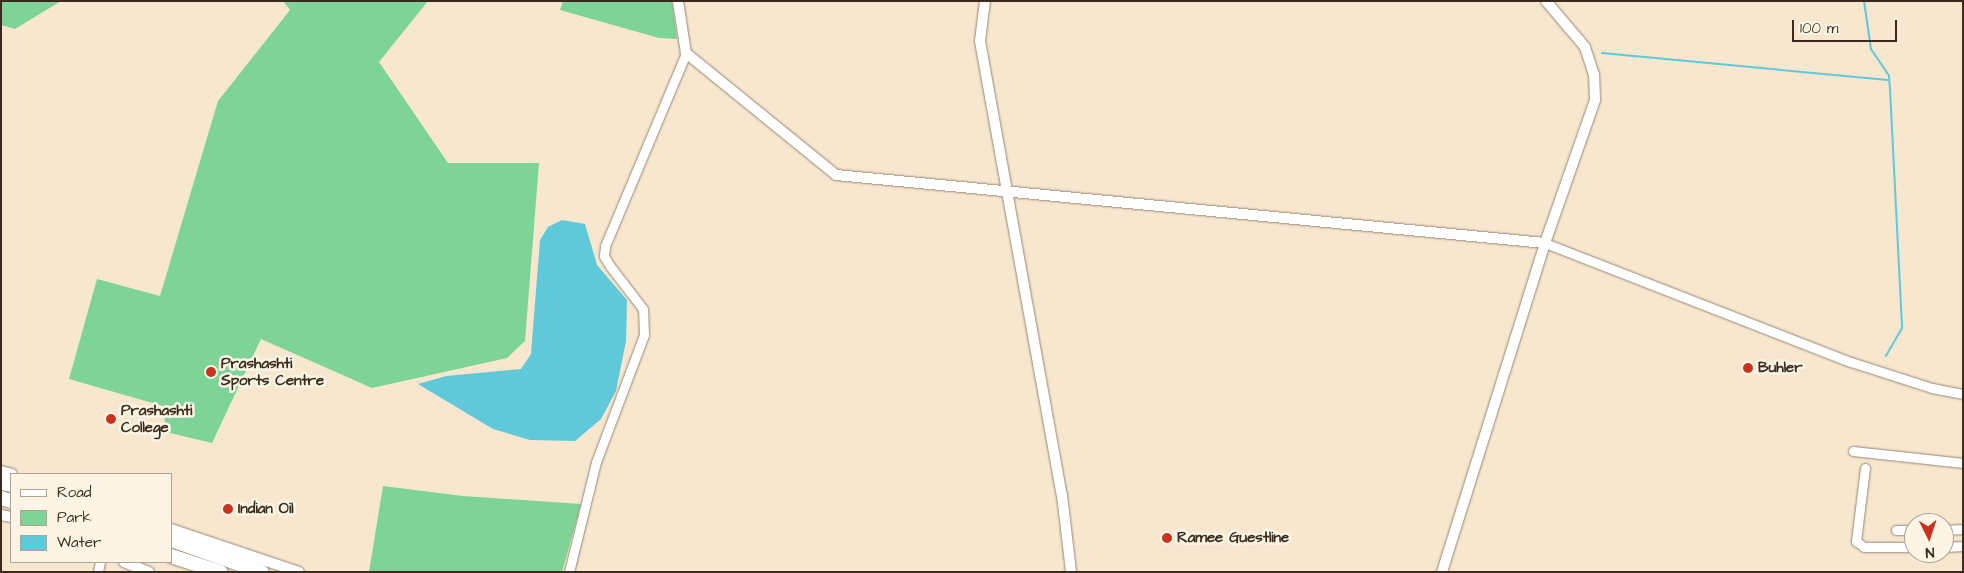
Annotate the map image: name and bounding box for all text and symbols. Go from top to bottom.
scale bar [1794,10,1899,42]
text: 100 m [1800,18,1839,39]
place label: Prashashti Sports Centre [221,354,324,389]
place label: Buhler [1758,359,1802,377]
marker: Buhler [1742,362,1754,374]
marker: Prashashti Sports Centre [205,366,217,378]
place label: Prashashti College [121,401,192,436]
marker: Prashashti College [105,413,117,425]
legend [10,473,172,563]
text: Road [57,482,91,503]
place label: Indian Oil [238,500,294,518]
marker: Indian Oil [222,503,234,515]
text: Park [57,507,92,528]
north arrow [1904,513,1954,563]
place label: Ramee Guestline [1177,529,1289,547]
text: Water [57,532,101,553]
marker: Ramee Guestline [1161,532,1173,544]
text: N [1925,542,1935,562]

